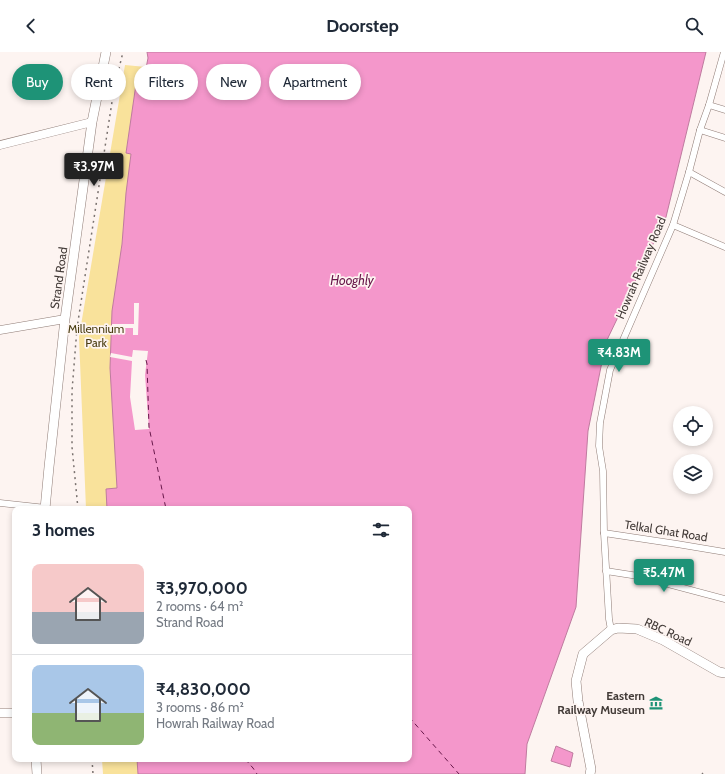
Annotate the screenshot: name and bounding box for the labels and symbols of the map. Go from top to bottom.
pin: ₹3.97M [61,153,127,187]
street label: Howrah Railway Road [612,215,669,321]
street label: Strand Road [47,246,70,310]
water label: Hooghly [330,272,375,288]
park label: Millennium Park [68,321,124,350]
pin: ₹4.83M [586,339,652,373]
street label: Telkal Ghat Road [623,517,709,544]
pin: ₹5.47M [631,559,697,593]
street label: RBC Road [642,614,694,649]
place label: Eastern Railway Museum [557,688,645,717]
museum icon: Eastern Railway Museum [648,695,664,711]

